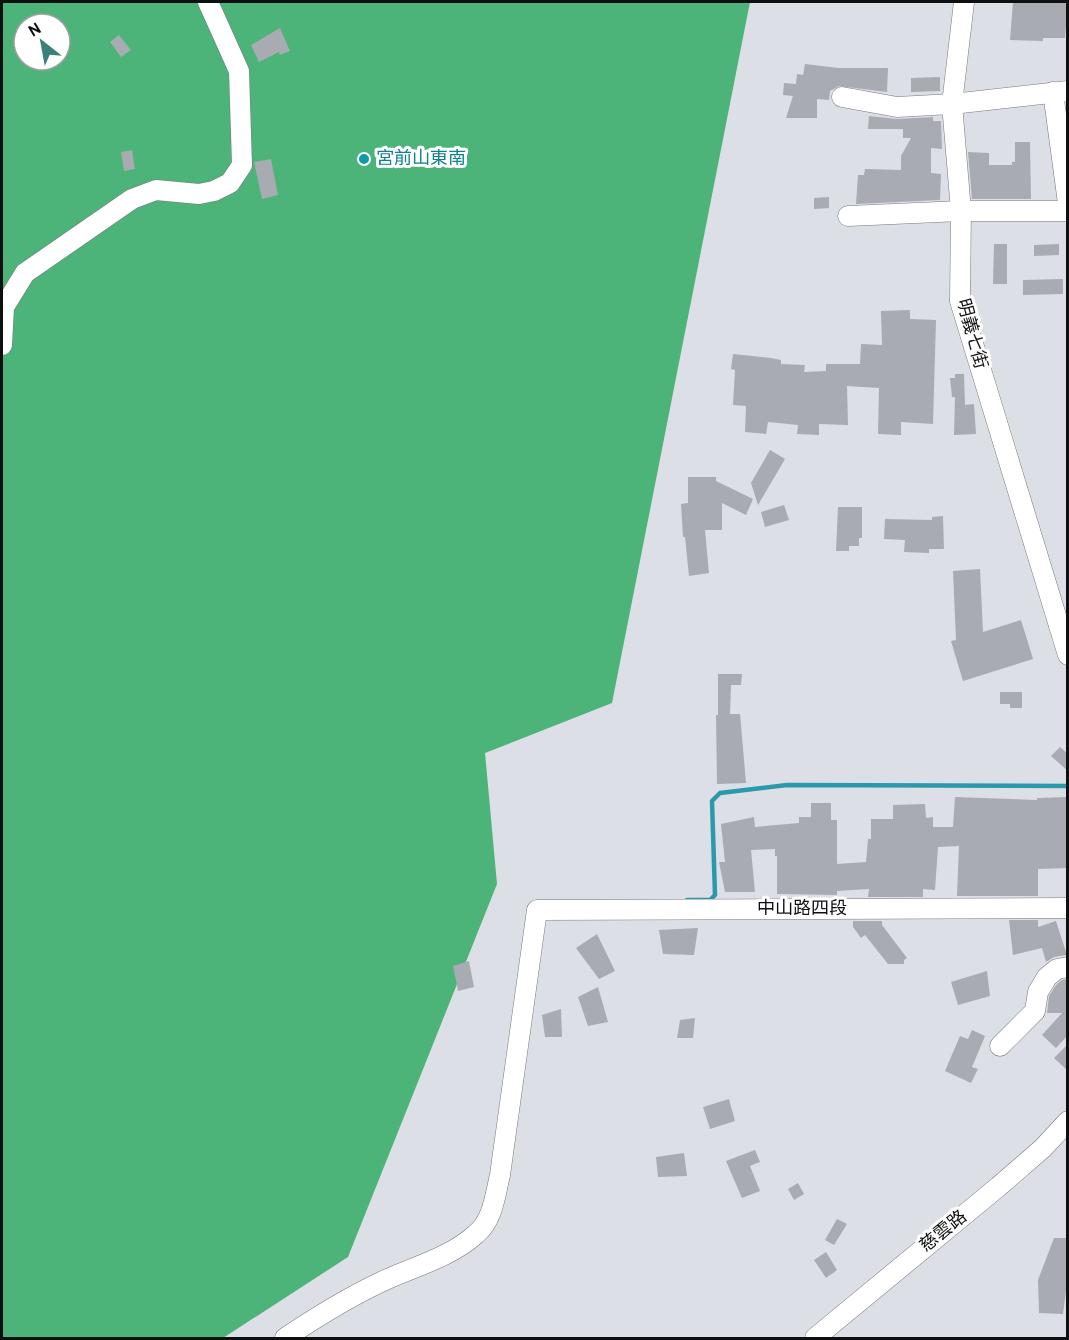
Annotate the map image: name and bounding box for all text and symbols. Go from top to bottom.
north arrow [12,12,72,72]
text: N [25,19,45,42]
place label: 宮前山東南 [376,148,466,171]
marker: 宮前山東南 [357,152,371,166]
street label: 明義七街 [951,296,991,372]
street label: 中山路四段 [757,898,847,921]
street label: 慈雲路 [916,1206,972,1258]

